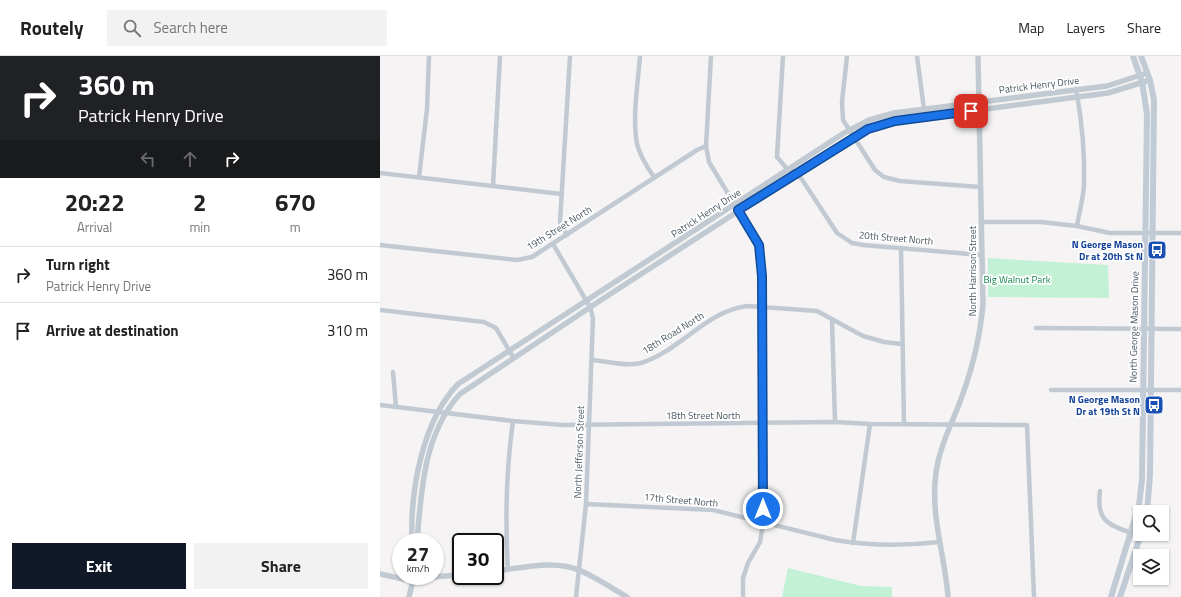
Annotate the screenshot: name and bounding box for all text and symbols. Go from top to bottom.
search box [107,10,387,46]
text: Routely [20,13,83,42]
text: Search here [153,16,228,39]
icon: search [121,17,143,39]
text: Map [1018,17,1044,38]
text: Layers [1066,17,1105,38]
text: Share [1127,17,1161,38]
text: 360 m [78,63,155,106]
icon: right [12,72,64,124]
street label: Patrick Henry Drive [998,73,1080,97]
pin [954,94,988,128]
icon: arrive [960,100,982,122]
text: Patrick Henry Drive [78,102,224,129]
icon: left [137,148,159,170]
icon: ahead [179,148,201,170]
icon: right [221,148,243,170]
text: 20:22 [65,184,125,220]
text: 2 [193,184,207,220]
text: 670 [275,184,315,220]
street label: Patrick Henry Drive [668,185,744,241]
street label: 19th Street North [523,202,595,254]
text: Arrival [77,217,112,237]
text: min [189,217,210,237]
text: m [290,217,301,237]
street label: North Harrison Street [965,225,980,316]
street label: 20th Street North [858,227,934,249]
place label: N George Mason Dr at 20th St N [1072,237,1143,264]
bus stop icon: N George Mason Dr at 20th St N [1146,239,1168,261]
text: Turn right [46,253,110,276]
text: 360 m [327,263,368,286]
icon: right [12,264,34,286]
street label: North George Mason Drive [1126,271,1142,383]
park label: Big Walnut Park [983,272,1051,287]
text: Patrick Henry Drive [46,276,151,296]
street label: 18th Road North [639,308,707,358]
text: Arrive at destination [46,319,179,342]
text: 310 m [327,319,368,342]
icon: arrive [12,320,34,342]
place label: N George Mason Dr at 19th St N [1069,392,1140,419]
bus stop icon: N George Mason Dr at 19th St N [1143,394,1165,416]
street label: North Jefferson Street [570,405,588,499]
street label: 18th Street North [666,408,740,423]
position arrow [742,488,784,530]
street label: 17th Street North [643,489,719,511]
map controls [1133,505,1169,585]
button: search [1133,505,1169,541]
speed limit sign: 30 [452,533,504,585]
text: 27 [407,538,429,569]
button: Exit [12,543,186,589]
button: Share [194,543,368,589]
button: layers [1133,549,1169,585]
text: km/h [407,561,429,576]

